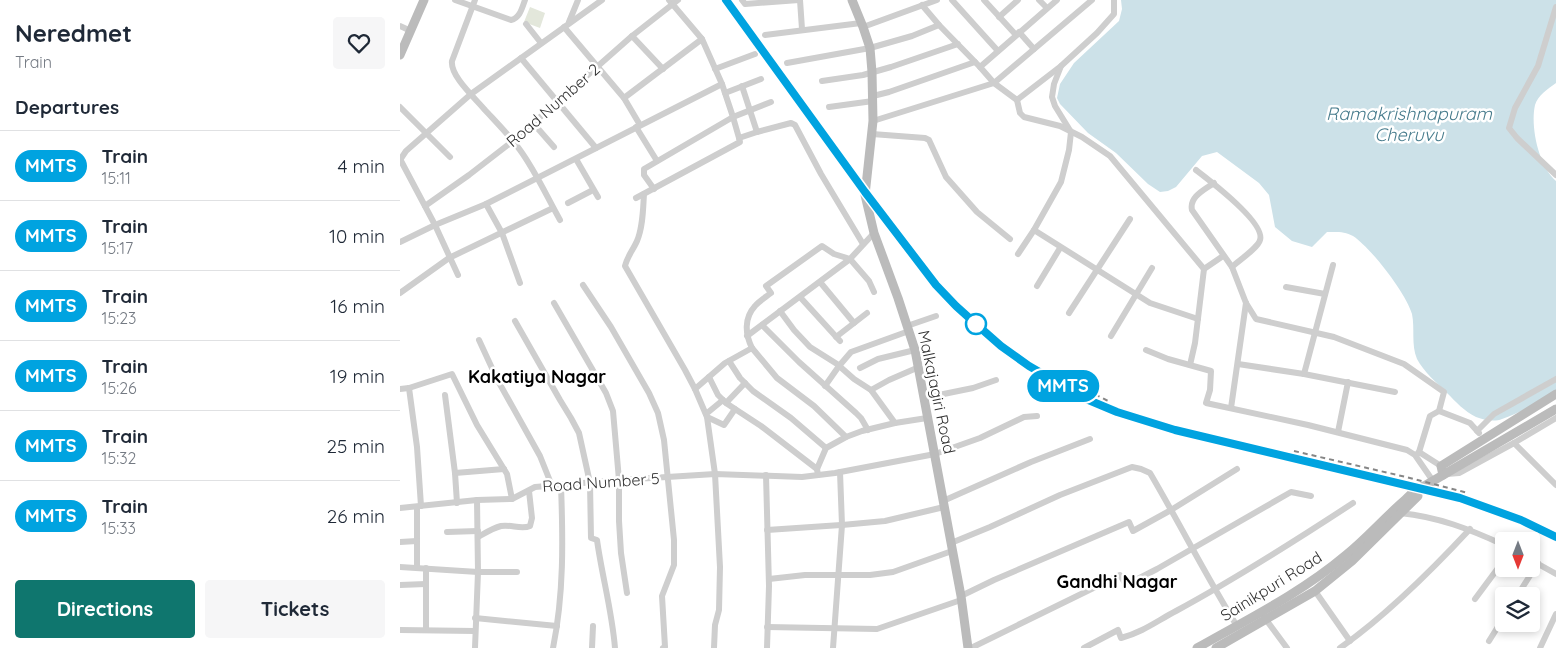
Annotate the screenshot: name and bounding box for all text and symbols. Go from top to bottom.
button: heart [333,17,385,69]
text: Neredmet [15,18,132,48]
text: Train [15,52,52,72]
street label: Road Number 2 [502,59,604,151]
text: Departures [15,95,119,119]
water label: Ramakrishnapuram Cheruvu [1326,102,1493,146]
text: Train [102,144,148,168]
text: MMTS [25,154,77,177]
text: 4 min [337,154,385,178]
text: 15:11 [102,168,131,188]
text: Train [102,214,148,238]
text: MMTS [25,224,77,247]
text: 10 min [329,224,385,248]
text: 15:17 [102,238,133,258]
text: Train [102,284,148,308]
text: MMTS [25,294,77,317]
text: 16 min [330,294,385,318]
text: 15:23 [102,308,136,328]
unlabelled marker [965,313,987,335]
street label: Malkajagiri Road [914,328,960,456]
text: Train [102,354,148,378]
text: MMTS [25,364,77,387]
text: 19 min [330,364,385,388]
district label: Kakatiya Nagar [468,365,606,388]
line badge: MMTS [1028,370,1098,402]
text: MMTS [1037,374,1089,397]
text: 15:26 [102,378,137,398]
text: Train [102,424,148,448]
text: MMTS [25,434,77,457]
text: 25 min [327,434,385,458]
text: 15:32 [102,448,136,468]
street label: Road Number 5 [542,468,660,496]
text: Train [102,494,148,518]
text: MMTS [25,504,77,527]
text: 26 min [327,504,385,528]
text: 15:33 [102,518,136,538]
north arrow [1495,532,1540,578]
map controls [1495,532,1540,632]
street label: Sainikpuri Road [1217,547,1325,625]
district label: Gandhi Nagar [1057,570,1178,593]
button: Directions [15,580,195,638]
button: Tickets [205,580,385,638]
button: layers [1495,587,1540,632]

